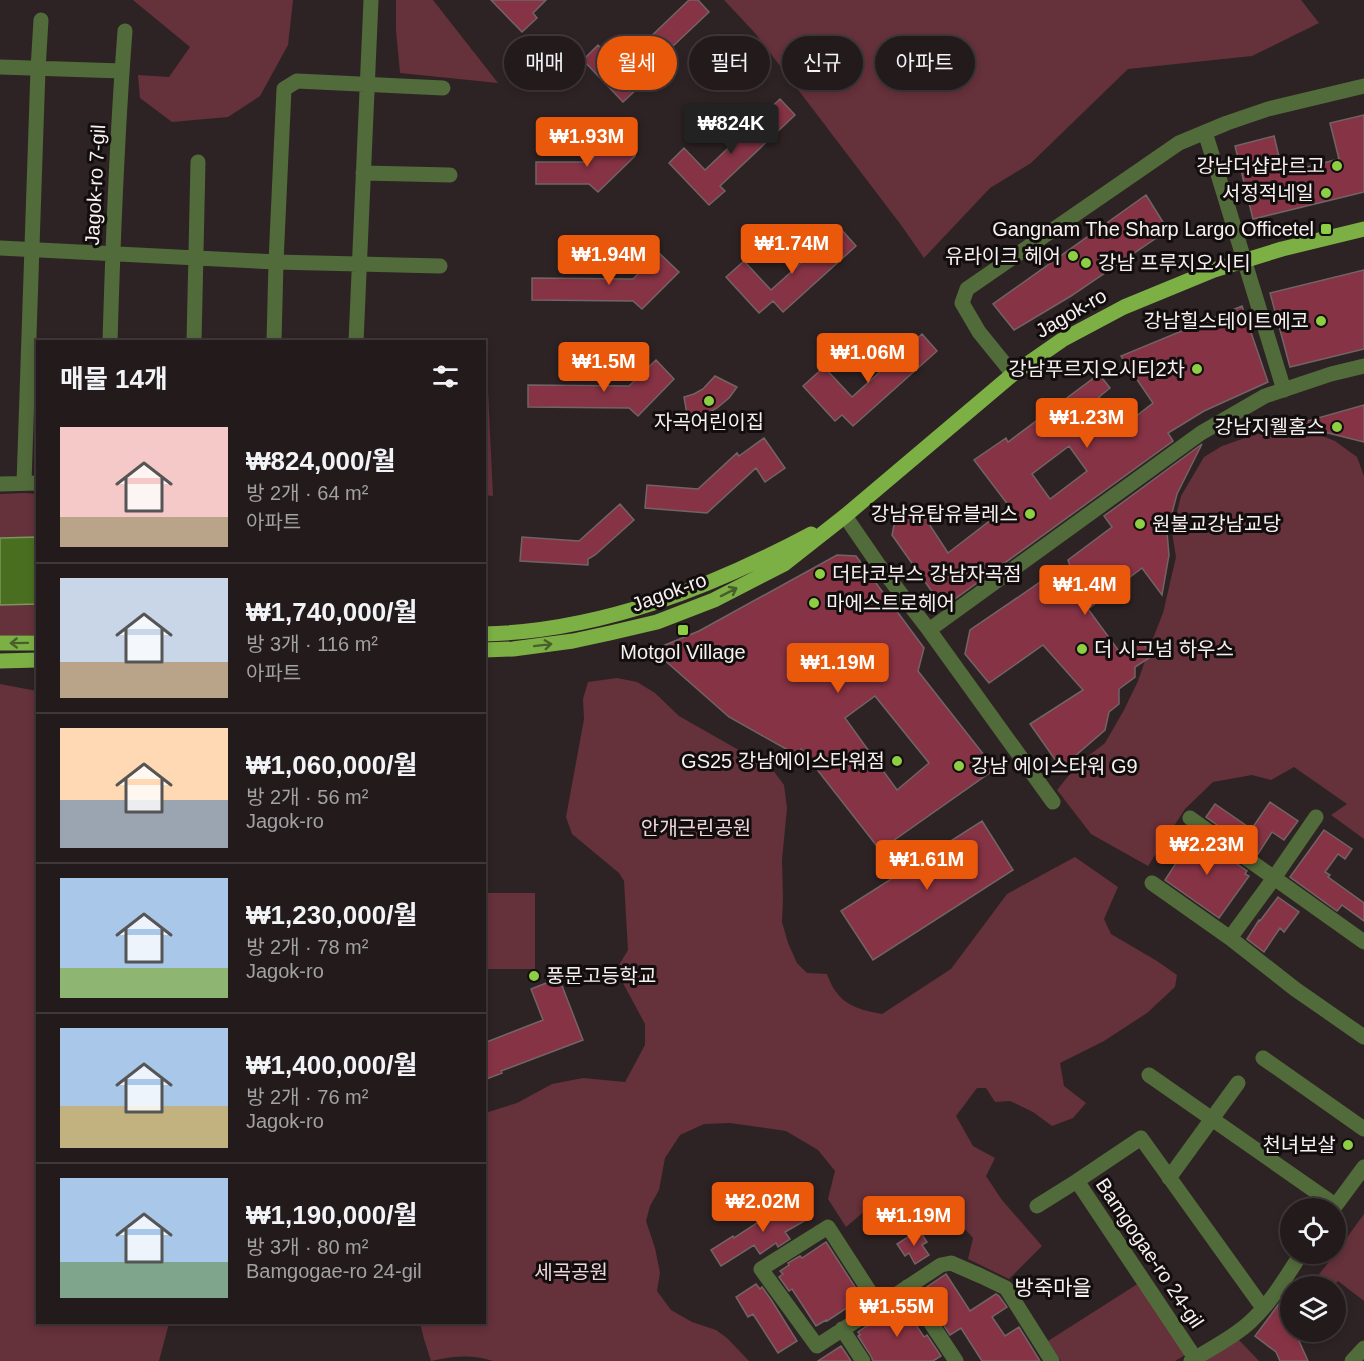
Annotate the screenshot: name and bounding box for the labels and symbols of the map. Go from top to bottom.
pin: ₩824K [689,104,773,155]
pin: ₩1.93M [538,117,636,168]
street label: Jagok-ro 7-gil [81,124,109,246]
place label: 강남더샵라르고 [1196,155,1325,177]
marker: 강남더샵라르고 [1330,159,1344,173]
place label: 서정적네일 [1222,182,1314,204]
marker: 서정적네일 [1319,186,1333,200]
place label: Gangnam The Sharp Largo Officetel [992,218,1314,240]
marker: Gangnam The Sharp Largo Officetel [1319,222,1333,236]
pin: ₩1.74M [743,224,841,275]
pin: ₩1.94M [560,235,658,286]
place label: 유라이크 헤어 [945,245,1061,267]
marker: 유라이크 헤어 [1066,249,1080,263]
place label: 강남 프루지오시티 [1098,252,1251,274]
marker: 강남 프루지오시티 [1079,256,1093,270]
street label: Jagok-ro [1032,284,1110,342]
place label: 강남힐스테이트에코 [1143,310,1309,332]
marker: 강남힐스테이트에코 [1314,314,1328,328]
pin: ₩1.06M [819,333,917,384]
pin: ₩1.5M [562,342,646,393]
place label: 강남푸르지오시티2차 [1008,358,1185,380]
marker: 강남푸르지오시티2차 [1190,362,1204,376]
marker: 자곡어린이집 [702,394,716,408]
pin: ₩1.23M [1038,398,1136,449]
place label: 자곡어린이집 [654,411,764,433]
place label: 강남지웰홈스 [1215,416,1325,438]
marker: 강남지웰홈스 [1330,420,1344,434]
place label: 강남유탑유블레스 [871,503,1018,525]
marker: 강남유탑유블레스 [1023,507,1037,521]
place label: 원불교강남교당 [1152,513,1281,535]
marker: 원불교강남교당 [1133,517,1147,531]
place label: 더타코부스 강남자곡점 [832,563,1022,585]
pin: ₩1.4M [1043,565,1127,616]
marker: 더타코부스 강남자곡점 [813,567,827,581]
street label: Jagok-ro [629,568,709,616]
one-way arrow [720,586,738,597]
place label: 마에스트로헤어 [826,592,955,614]
marker: 마에스트로헤어 [807,596,821,610]
marker: Motgol Village [676,623,690,637]
one-way arrow [9,637,29,649]
place label: 더 시그넘 하우스 [1094,638,1234,660]
one-way arrow [532,639,552,650]
place label: Motgol Village [620,641,746,663]
marker: 더 시그넘 하우스 [1075,642,1089,656]
pin: ₩1.19M [789,643,887,694]
place label: GS25 강남에이스타워점 [681,750,885,772]
marker: GS25 강남에이스타워점 [890,754,904,768]
place label: 강남 에이스타워 G9 [971,755,1138,777]
marker: 강남 에이스타워 G9 [952,759,966,773]
park label: 안개근린공원 [641,817,751,839]
pin: ₩2.23M [1158,825,1256,876]
pin: ₩1.61M [878,840,976,891]
place label: 풍문고등학교 [546,965,656,987]
marker: 풍문고등학교 [527,969,541,983]
place label: 천녀보살 [1262,1134,1336,1156]
marker: 천녀보살 [1341,1138,1355,1152]
street label: Bamgogae-ro 24-gil [1092,1174,1208,1332]
pin: ₩2.02M [714,1182,812,1233]
pin: ₩1.19M [865,1196,963,1247]
park label: 세곡공원 [534,1261,608,1283]
district label: 방죽마을 [1014,1276,1092,1299]
pin: ₩1.55M [848,1287,946,1338]

